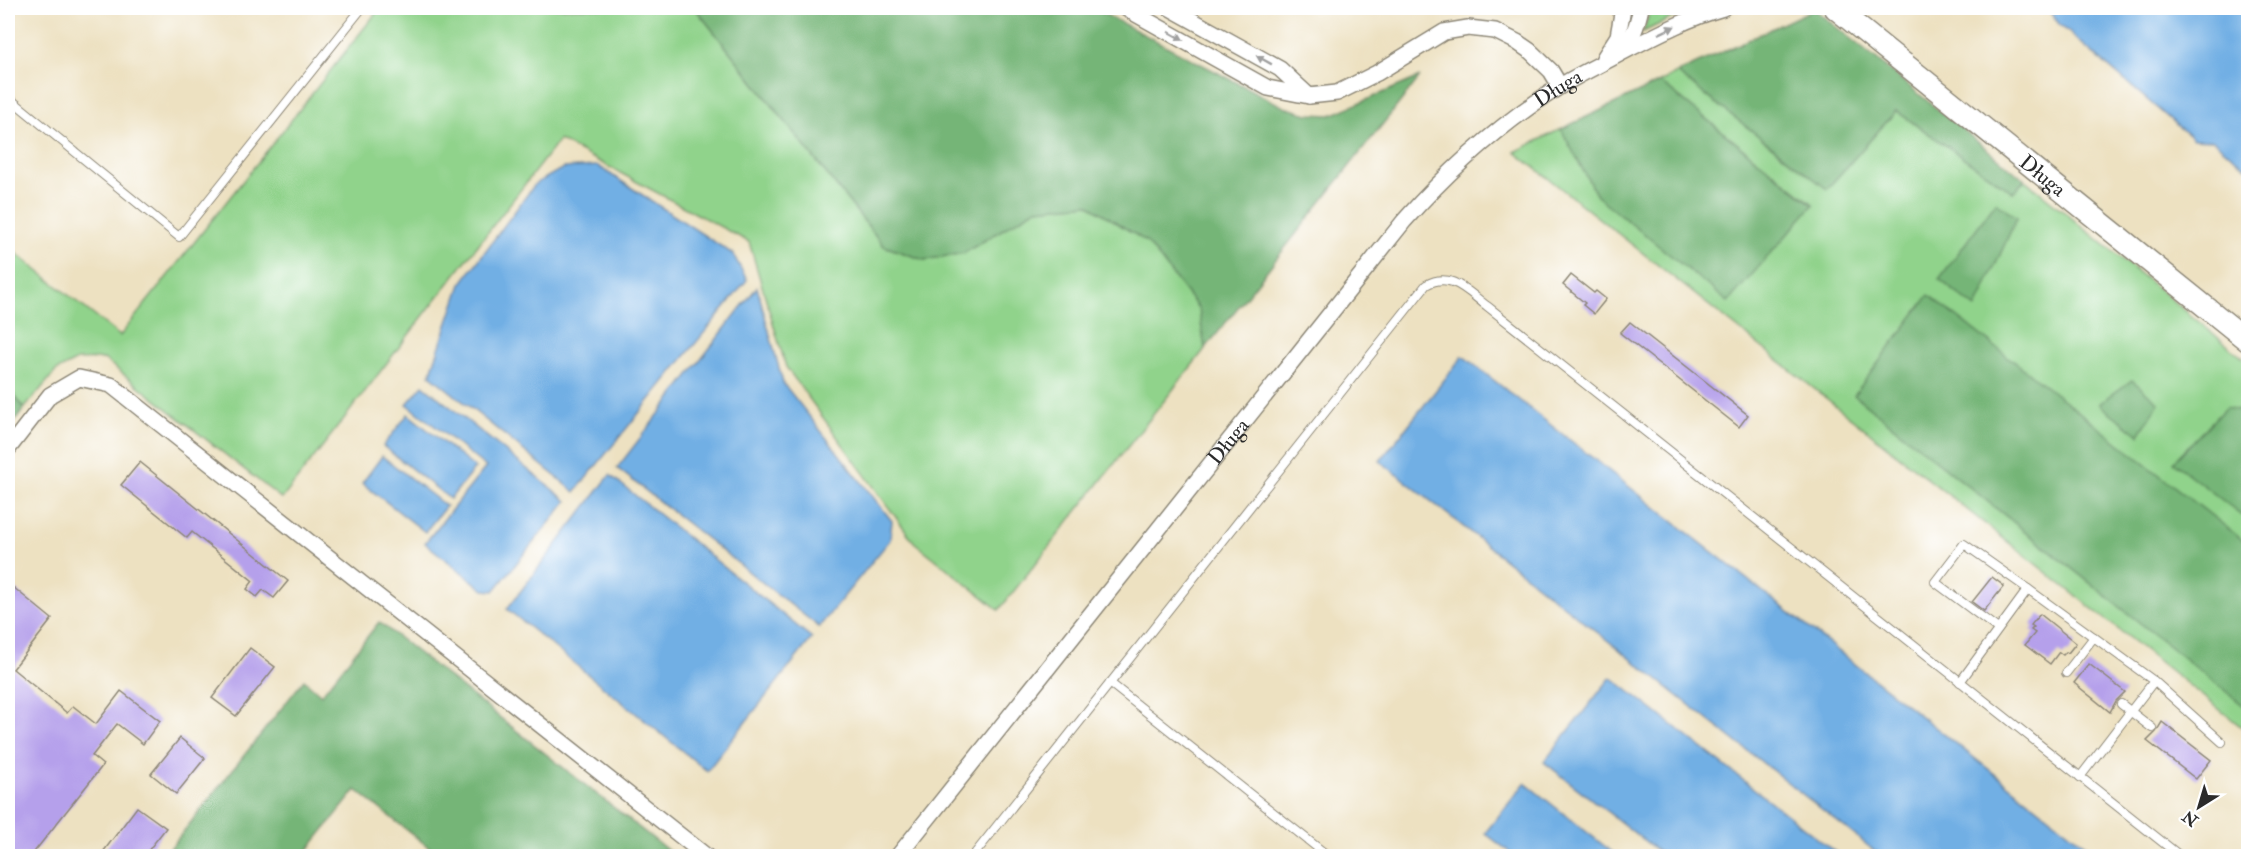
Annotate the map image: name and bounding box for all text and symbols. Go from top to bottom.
one-way arrow [1658,26,1675,35]
one-way arrow [1168,31,1185,41]
one-way arrow [1256,54,1272,65]
street label: Długa [1529,63,1587,114]
street label: Długa [2014,149,2072,203]
street label: Długa [1202,413,1256,471]
north arrow [2169,777,2229,837]
text: N [2178,805,2203,831]

